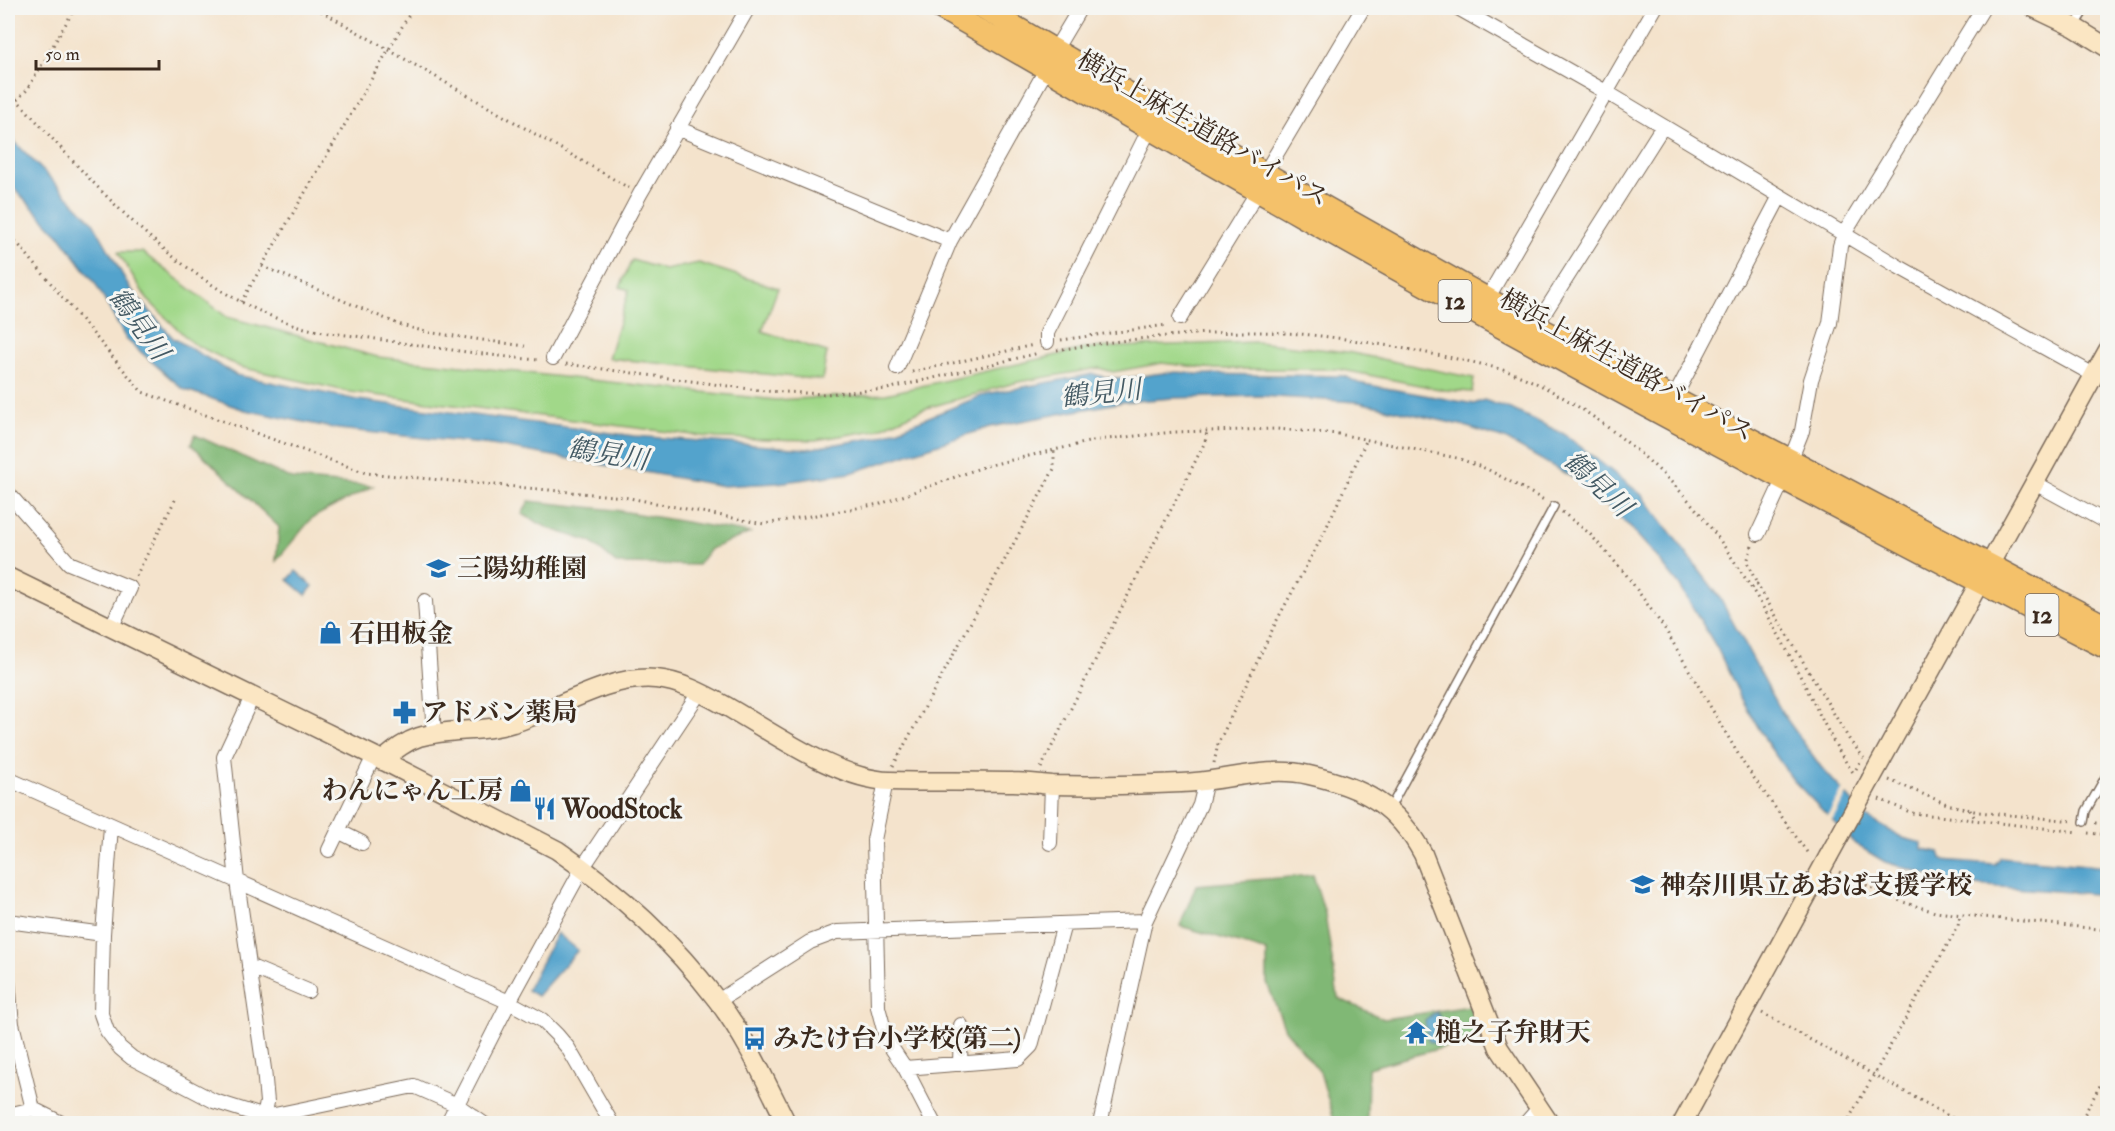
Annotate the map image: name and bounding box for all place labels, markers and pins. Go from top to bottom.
place label: 三陽幼稚園 [457,553,587,585]
school or university icon: 三陽幼稚園 [426,555,452,581]
place label: 石田板金 [349,618,453,650]
shop icon: 石田板金 [318,620,344,646]
place label: アドバン薬局 [422,697,577,729]
pharmacy icon: アドバン薬局 [391,699,417,725]
place label: わんにゃん工房 [322,775,503,807]
shop icon: わんにゃん工房 [508,777,534,803]
place label: WoodStock [561,794,683,826]
restaurant icon: WoodStock [531,796,557,822]
place label: 神奈川県立あおば支援学校 [1660,870,1972,902]
school or university icon: 神奈川県立あおば支援学校 [1629,872,1655,898]
place label: 槌之子弁財天 [1435,1017,1591,1049]
temple icon: 槌之子弁財天 [1404,1019,1430,1045]
place label: みたけ台小学校(第二) [773,1023,1021,1055]
bus stop icon: みたけ台小学校(第二) [742,1025,768,1051]

